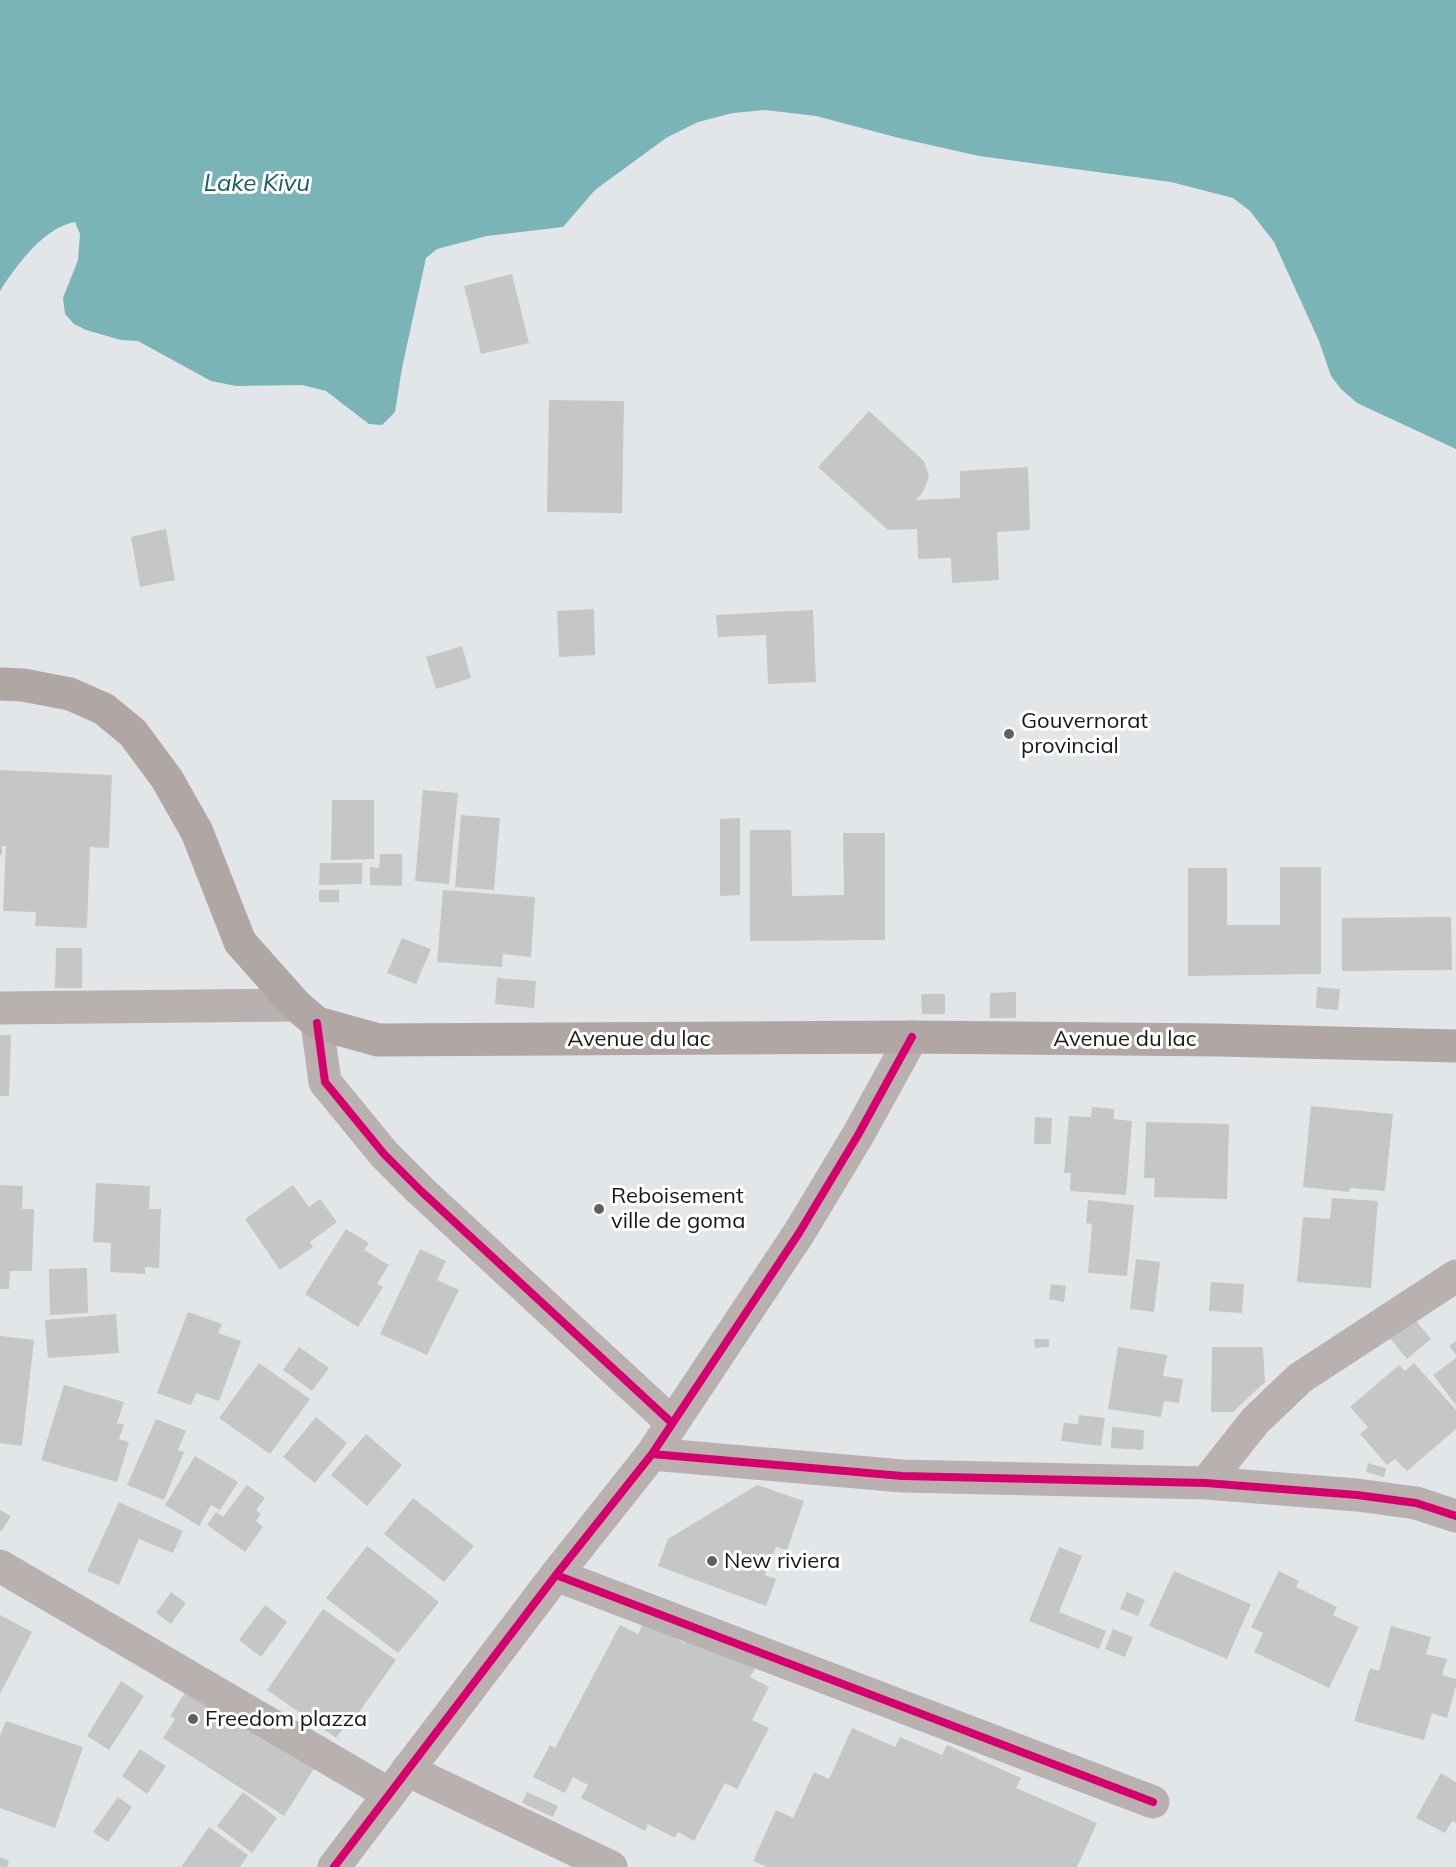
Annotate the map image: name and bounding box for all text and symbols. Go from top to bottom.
water label: Lake Kivu [204,170,310,198]
place label: Gouvernorat provincial [1021,708,1148,760]
marker: Gouvernorat provincial [1002,727,1016,741]
street label: Avenue du lac [567,1026,711,1052]
street label: Avenue du lac [1053,1026,1197,1052]
place label: Reboisement ville de goma [611,1183,745,1234]
marker: Reboisement ville de goma [592,1202,606,1216]
place label: New riviera [724,1548,840,1574]
marker: New riviera [705,1554,719,1568]
place label: Freedom plazza [205,1706,367,1732]
marker: Freedom plazza [186,1712,200,1726]

